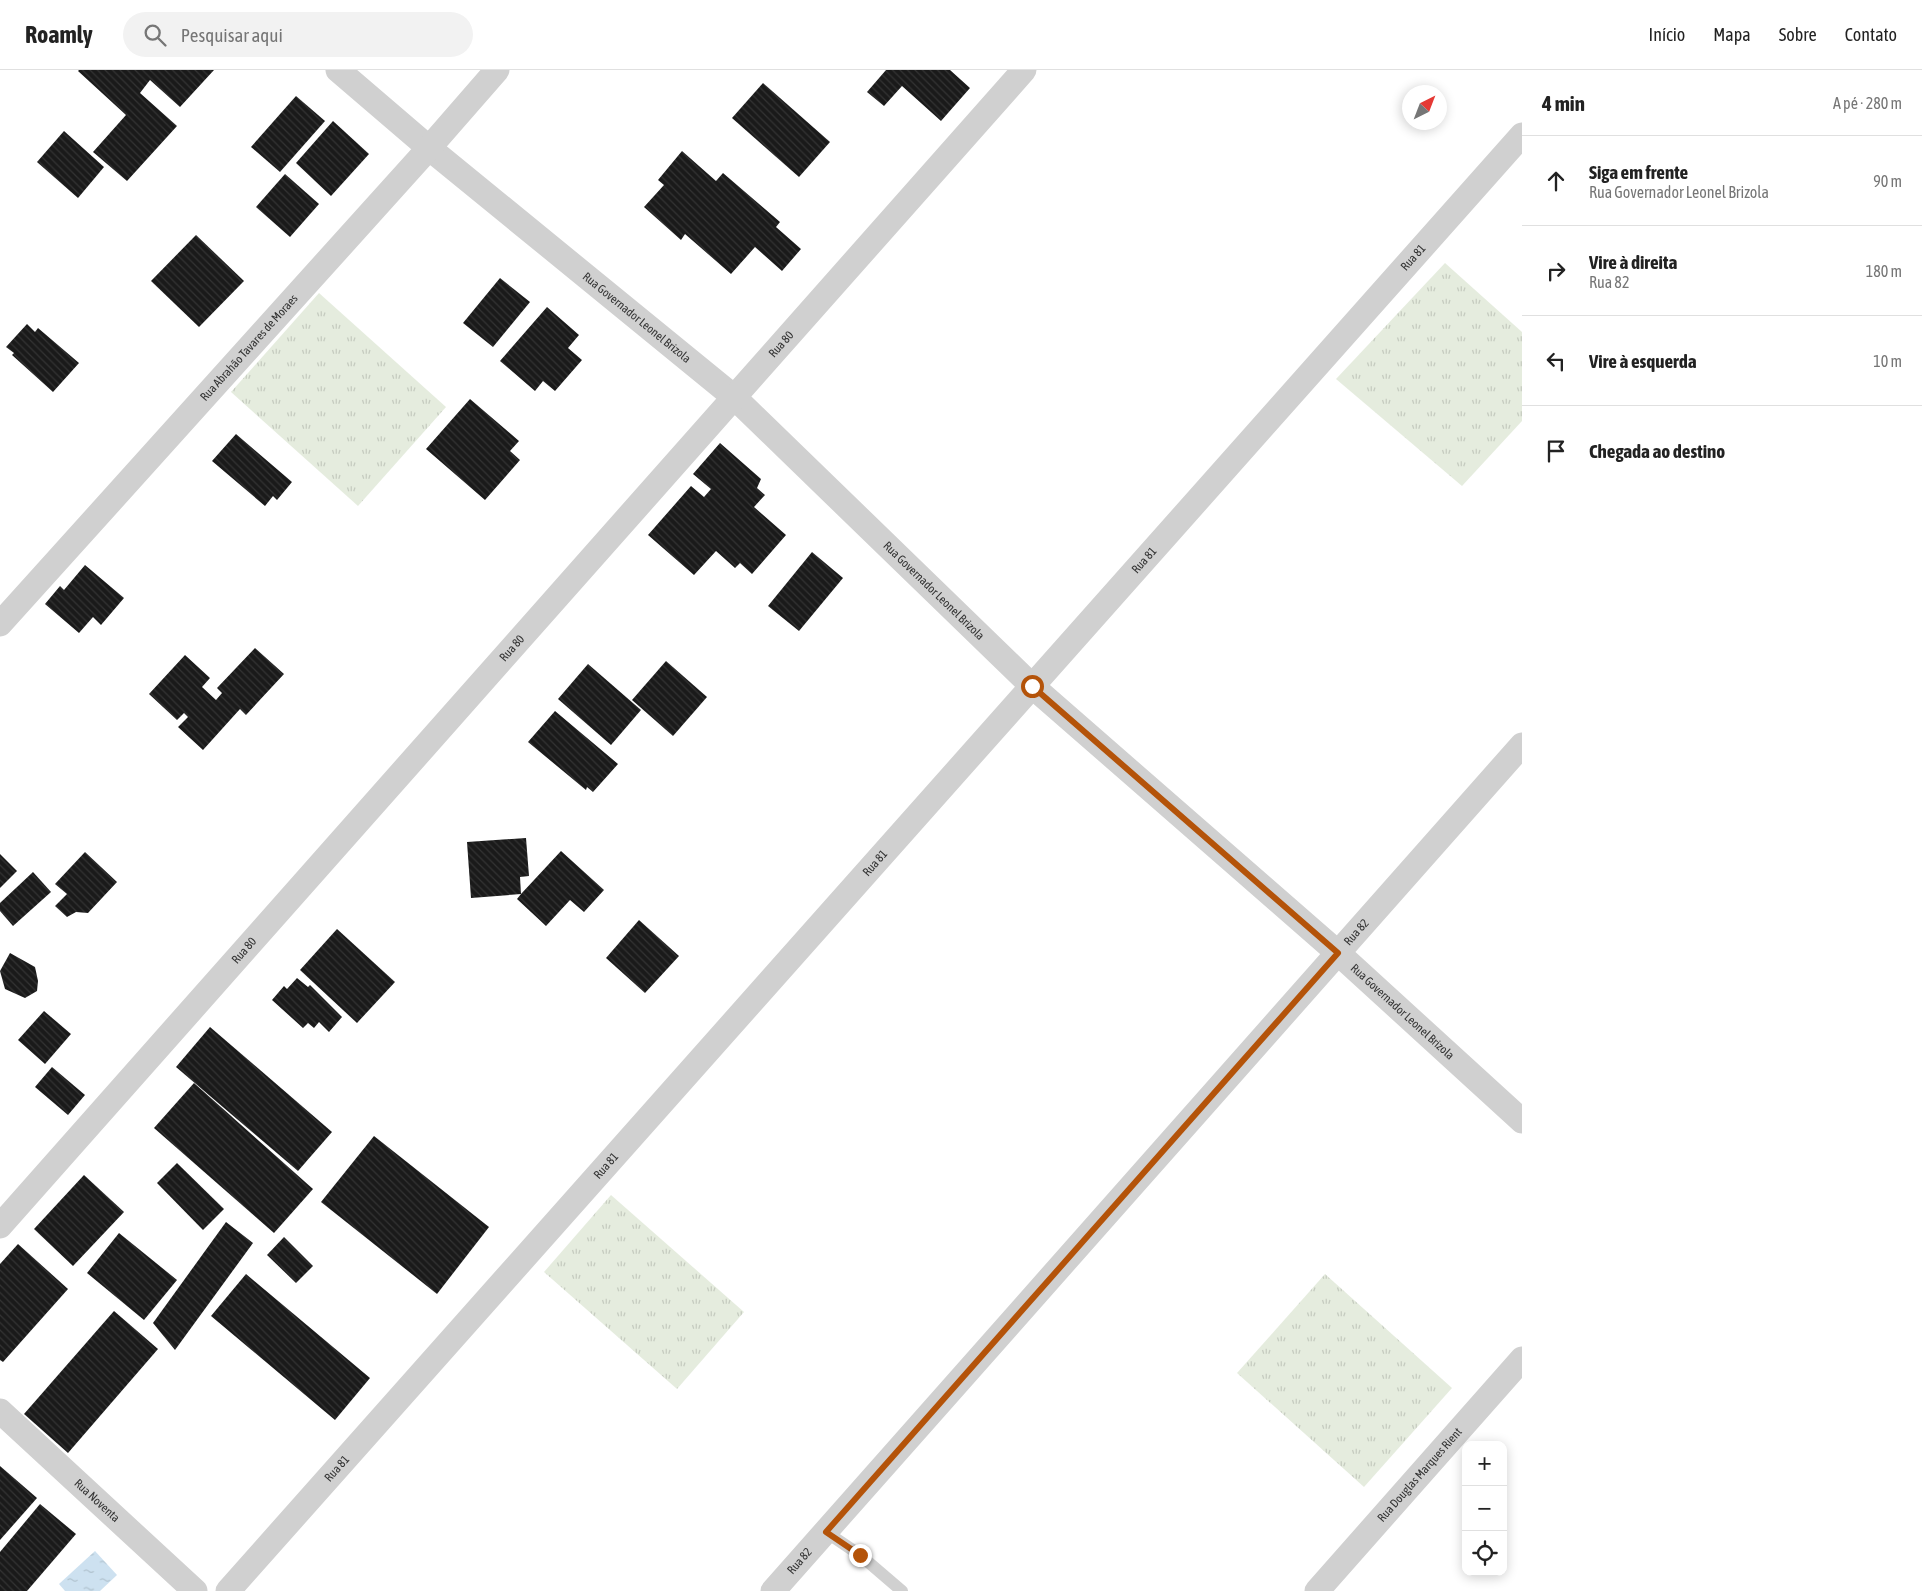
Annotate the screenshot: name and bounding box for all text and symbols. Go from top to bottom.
search box [123,12,473,57]
text: Roamly [25,21,93,48]
icon: search [141,21,169,49]
text: Pesquisar aqui [181,24,283,46]
text: Início [1649,24,1685,45]
text: Mapa [1713,24,1751,45]
text: Sobre [1779,24,1817,45]
text: Contato [1845,24,1897,45]
north arrow [1402,85,1447,130]
text: 4 min [1542,91,1585,115]
text: A pé · 280 m [1833,94,1902,112]
text: Siga em frente [1589,161,1688,183]
icon: ahead [1542,167,1570,195]
text: 90 m [1873,172,1902,190]
text: Rua Governador Leonel Brizola [1589,183,1769,201]
street label: Rua 81 [1398,241,1429,274]
text: Vire à direita [1589,251,1677,273]
icon: right [1542,257,1570,285]
text: 180 m [1866,262,1902,280]
street label: Rua Governador Leonel Brizola [580,269,694,366]
text: Rua 82 [1589,273,1629,291]
street label: Rua Abrahão Tavares de Moraes [197,291,301,404]
street label: Rua 80 [766,328,797,360]
icon: left [1542,347,1570,375]
text: Vire à esquerda [1589,350,1697,372]
text: 10 m [1873,352,1902,370]
icon: arrive [1542,437,1570,465]
text: Chegada ao destino [1589,440,1725,462]
street label: Rua Governador Leonel Brizola [880,539,987,643]
street label: Rua 81 [1129,544,1160,576]
street label: Rua 80 [497,632,527,664]
route start [1021,675,1044,698]
street label: Rua 81 [860,847,891,879]
street label: Rua 82 [1341,916,1372,948]
street label: Rua 80 [229,934,260,967]
street label: Rua Governador Leonel Brizola [1348,961,1457,1063]
street label: Rua 81 [591,1149,622,1182]
street label: Rua Douglas Marques Rient [1374,1425,1465,1525]
map controls [1462,1441,1507,1576]
button: + [1462,1441,1507,1486]
street label: Rua 81 [322,1452,352,1484]
street label: Rua Noventa [71,1476,123,1525]
button: − [1462,1486,1507,1531]
button: locate [1462,1531,1507,1576]
route end [849,1544,872,1567]
street label: Rua 82 [784,1545,815,1577]

